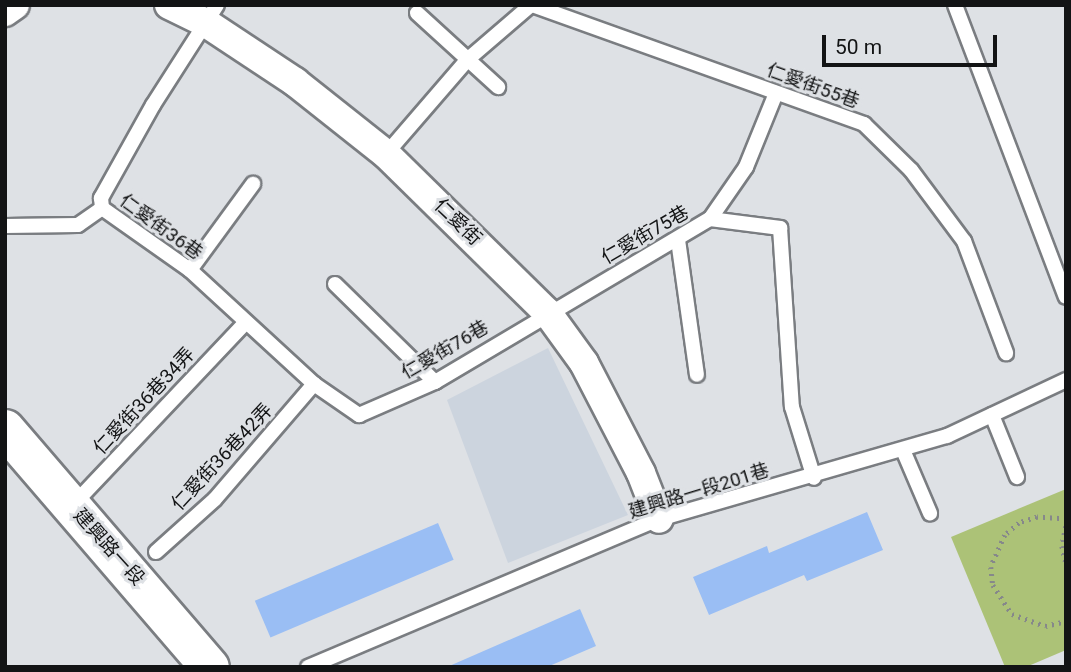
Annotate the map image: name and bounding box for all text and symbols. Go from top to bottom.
scale bar [826,21,1001,65]
text: 50 m [835,35,882,59]
street label: 仁愛街55巷 [763,59,863,113]
street label: 仁愛街36巷 [115,189,207,265]
street label: 仁愛街 [430,194,486,250]
street label: 仁愛街75巷 [597,201,693,269]
street label: 仁愛街76巷 [397,316,493,384]
street label: 仁愛街36巷34弄 [89,343,199,459]
street label: 仁愛街36巷42弄 [167,399,277,515]
street label: 建興路一段201巷 [626,459,772,523]
street label: 建興路一段 [69,504,149,590]

